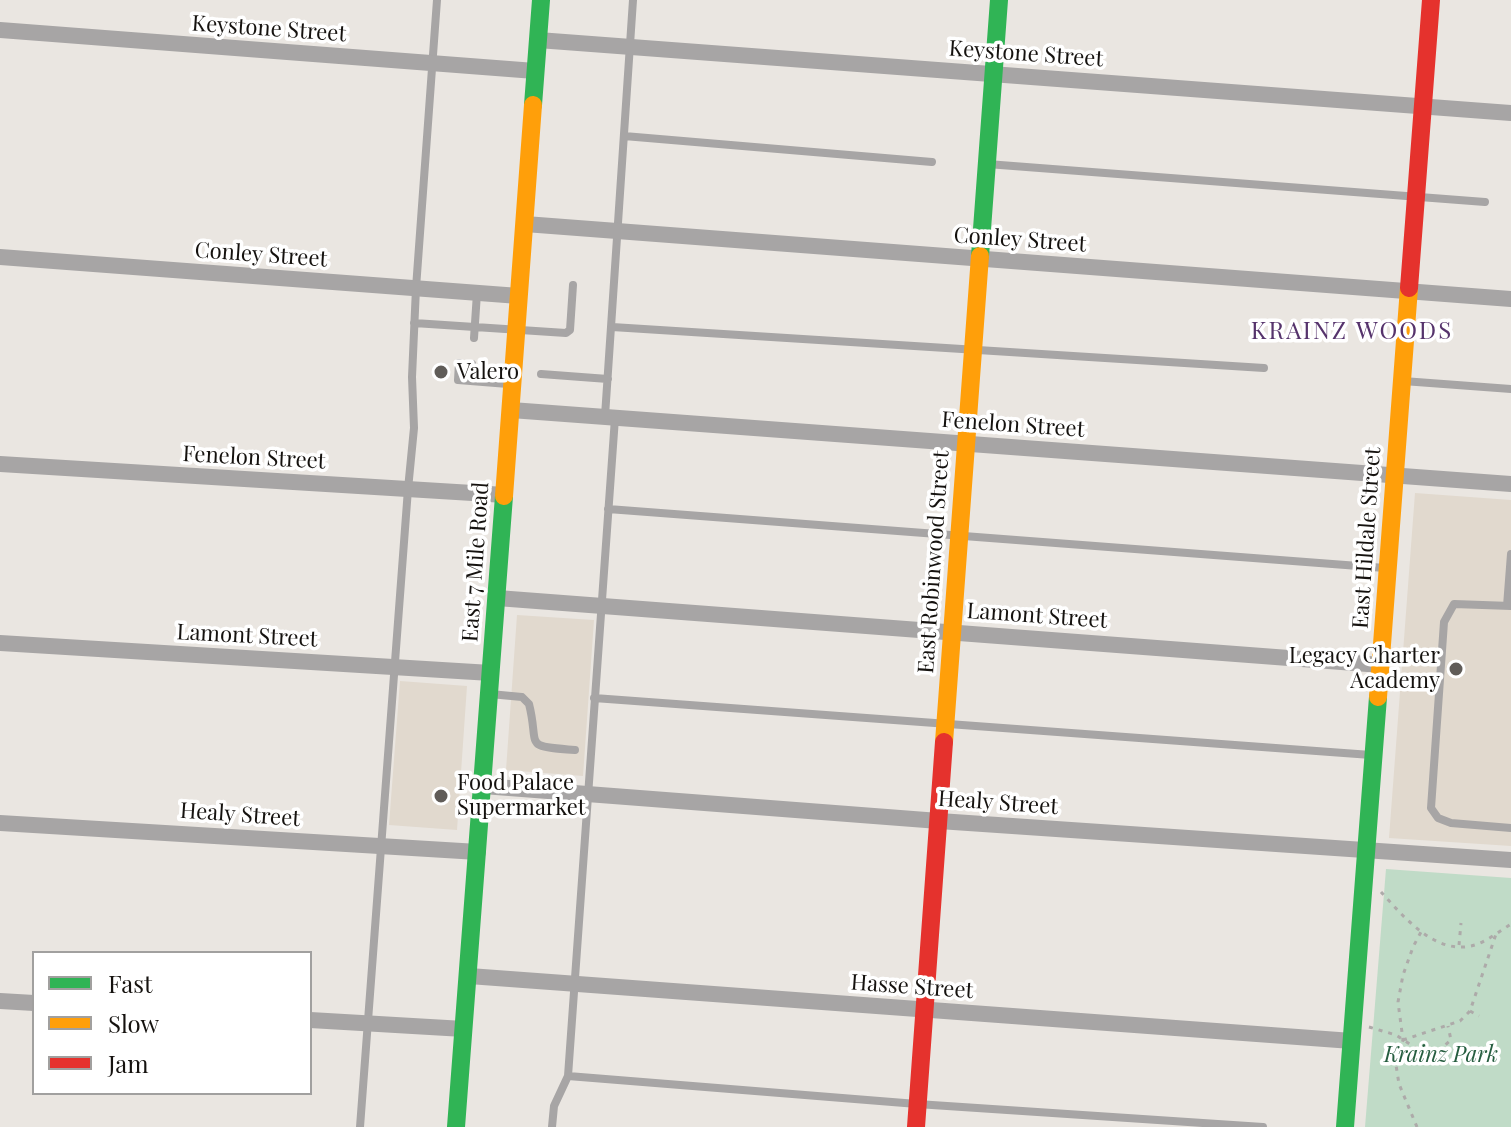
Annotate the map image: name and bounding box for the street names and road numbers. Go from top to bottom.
street label: Keystone Street [191,10,347,48]
street label: Keystone Street [948,35,1104,73]
street label: Conley Street [953,222,1087,258]
street label: Conley Street [194,237,328,273]
street label: Fenelon Street [941,407,1085,443]
street label: Fenelon Street [182,441,326,475]
street label: East Hildale Street [1347,446,1387,630]
street label: East Robinwood Street [913,449,955,675]
street label: East 7 Mile Road [457,481,495,643]
street label: Lamont Street [966,598,1108,634]
street label: Lamont Street [176,619,318,653]
street label: Healy Street [937,786,1059,820]
street label: Healy Street [179,798,301,832]
street label: Hasse Street [850,970,974,1004]

